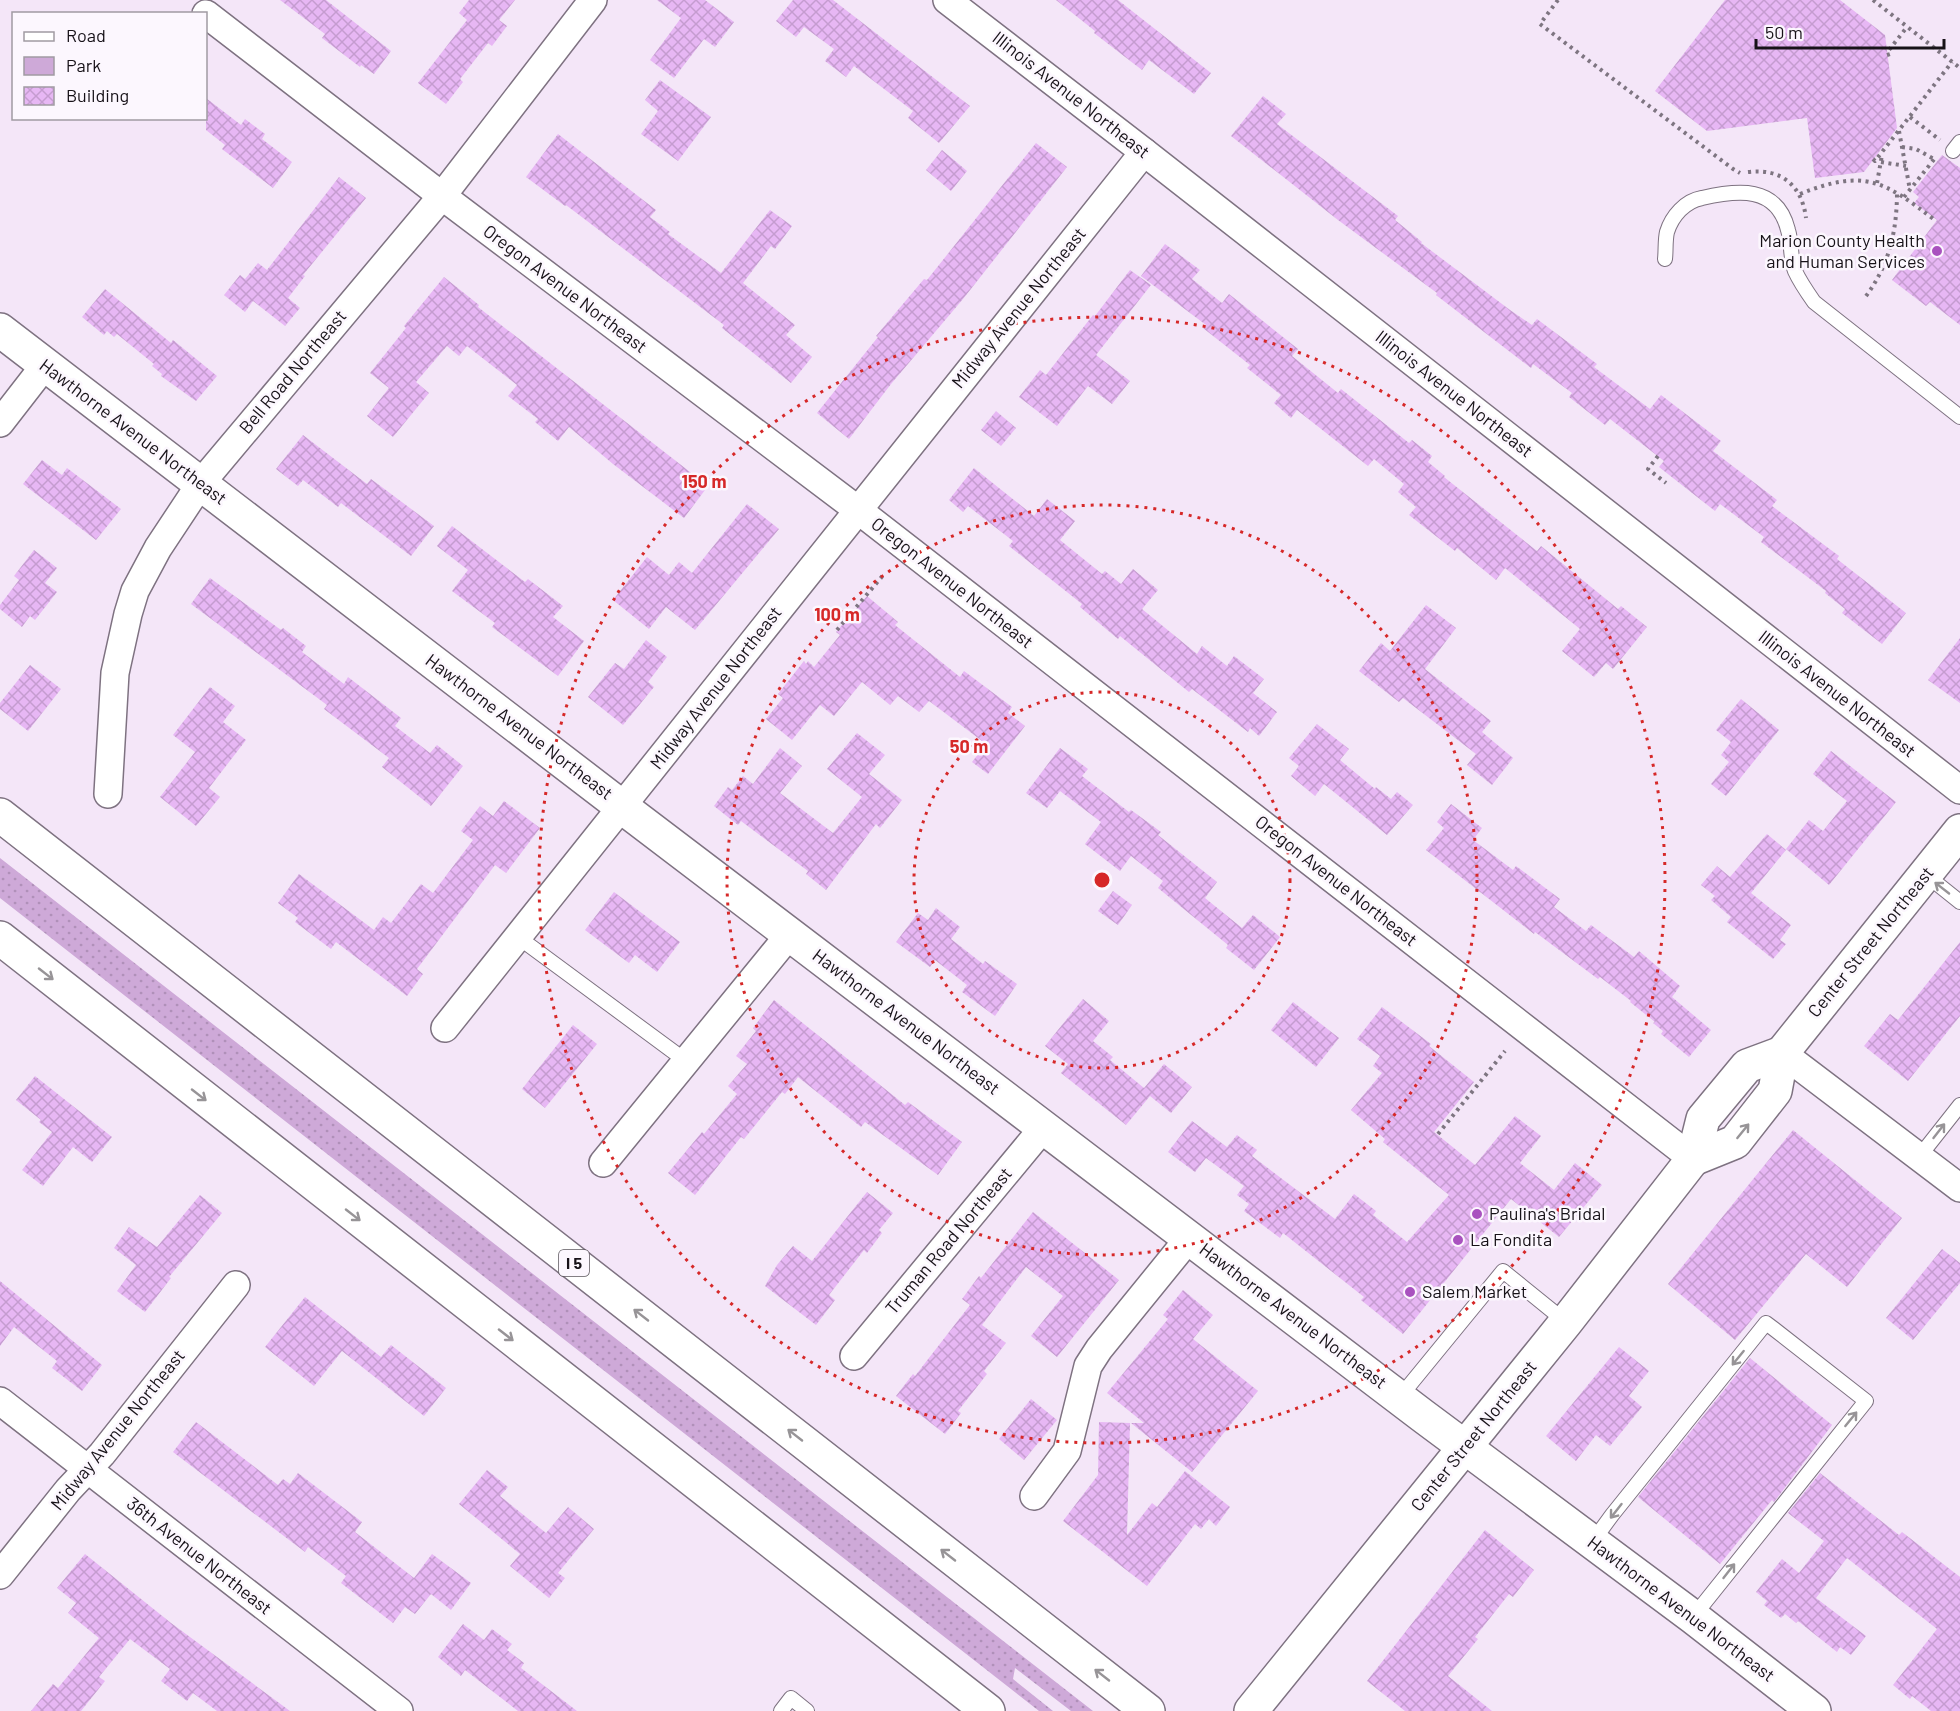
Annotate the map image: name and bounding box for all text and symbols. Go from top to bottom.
legend [12,12,207,120]
scale bar [1756,12,1944,50]
text: 50 m [1765,21,1803,43]
text: Road [66,24,106,46]
street label: Illinois Avenue Northeast [989,26,1155,162]
text: Park [66,54,101,76]
text: Building [66,84,129,106]
street label: Oregon Avenue Northeast [479,219,652,357]
street label: Midway Avenue Northeast [947,222,1090,392]
place label: Marion County Health and Human Services [1759,229,1925,272]
marker: Marion County Health and Human Services [1930,244,1944,258]
street label: Bell Road Northeast [234,305,350,438]
street label: Illinois Avenue Northeast [1372,325,1538,461]
street label: Hawthorne Avenue Northeast [36,354,232,509]
text: 150 m [682,470,726,492]
street label: Oregon Avenue Northeast [867,512,1038,652]
street label: Midway Avenue Northeast [645,602,786,773]
text: 100 m [814,603,860,625]
street label: Illinois Avenue Northeast [1755,625,1921,761]
street label: Hawthorne Avenue Northeast [422,649,618,804]
text: 50 m [950,735,988,757]
street label: Oregon Avenue Northeast [1251,810,1422,950]
street label: Center Street Northeast [1803,861,1938,1021]
centre of rings [1092,870,1112,890]
one-way arrow [1935,881,1951,894]
street label: Hawthorne Avenue Northeast [809,944,1005,1099]
one-way arrow [38,968,54,981]
one-way arrow [191,1088,207,1101]
one-way arrow [1737,1123,1750,1139]
one-way arrow [1933,1123,1946,1139]
street label: Truman Road Northeast [880,1162,1016,1318]
place label: Paulina's Bridal [1489,1202,1605,1224]
marker: Paulina's Bridal [1470,1207,1484,1221]
one-way arrow [344,1209,360,1222]
place label: La Fondita [1470,1228,1552,1250]
marker: La Fondita [1451,1233,1465,1247]
street label: Hawthorne Avenue Northeast [1196,1238,1392,1393]
road number: I 5 [559,1250,589,1276]
place label: Salem Market [1422,1280,1527,1302]
marker: Salem Market [1403,1285,1417,1299]
one-way arrow [633,1309,649,1322]
one-way arrow [498,1329,514,1342]
street label: Midway Avenue Northeast [46,1344,189,1514]
one-way arrow [1731,1350,1744,1366]
street label: Center Street Northeast [1406,1355,1541,1515]
one-way arrow [1844,1411,1857,1427]
one-way arrow [787,1429,803,1441]
street label: 36th Avenue Northeast [123,1492,277,1619]
one-way arrow [1609,1502,1622,1518]
street label: Hawthorne Avenue Northeast [1584,1531,1780,1686]
one-way arrow [941,1549,957,1561]
one-way arrow [1723,1564,1736,1580]
one-way arrow [1094,1669,1110,1682]

